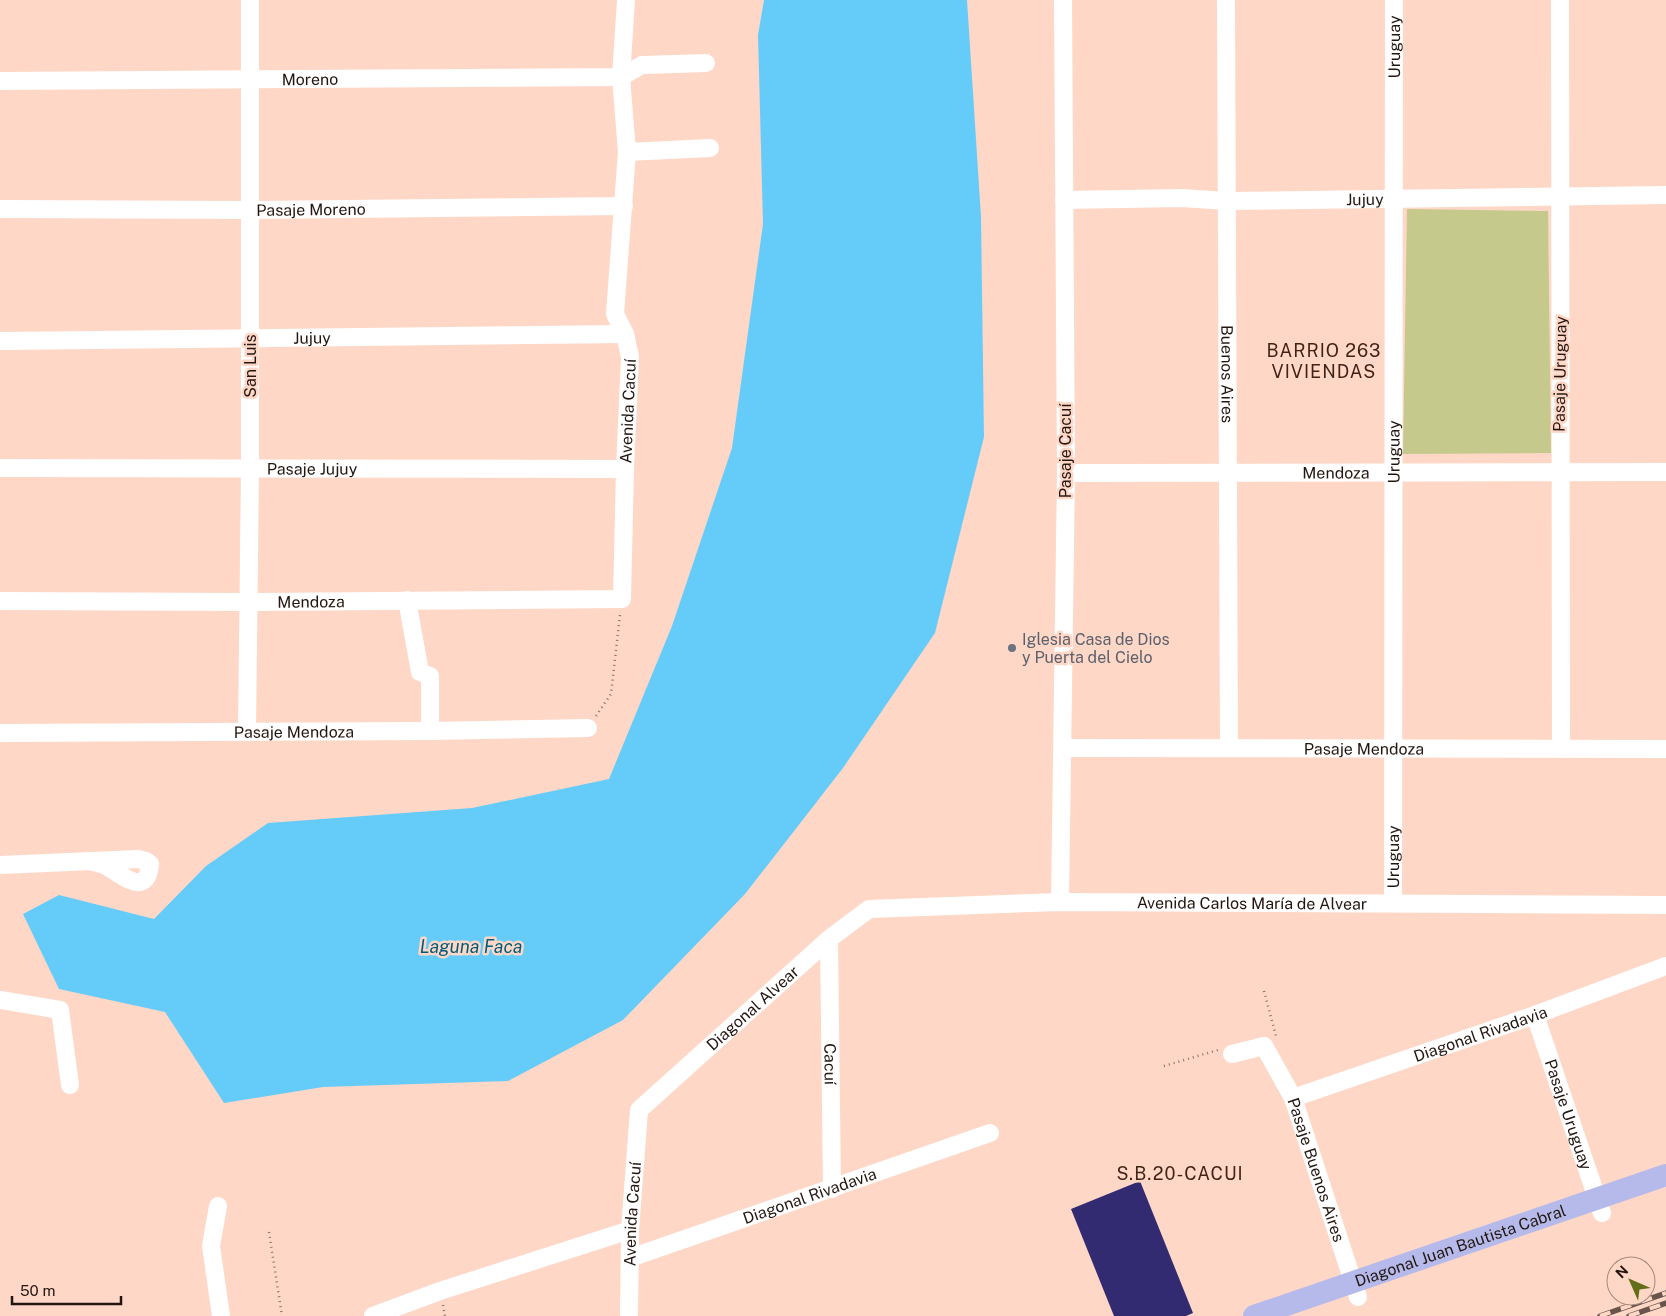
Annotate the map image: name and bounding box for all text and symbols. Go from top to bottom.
street label: Uruguay [1384,15,1403,78]
street label: Moreno [282,69,338,89]
street label: Jujuy [1346,189,1384,209]
street label: Pasaje Moreno [256,199,366,219]
street label: Pasaje Uruguay [1549,316,1571,432]
street label: Buenos Aires [1218,325,1237,423]
street label: Jujuy [293,328,331,347]
street label: San Luis [241,334,260,398]
district label: BARRIO 263 VIVIENDAS [1267,340,1381,382]
street label: Avenida Cacuí [616,357,639,464]
street label: Pasaje Cacuí [1056,403,1075,498]
street label: Uruguay [1384,420,1403,483]
street label: Pasaje Jujuy [267,459,358,478]
street label: Mendoza [1302,463,1370,482]
street label: Mendoza [277,592,345,611]
place label: Iglesia Casa de Dios y Puerta del Cielo [1022,630,1170,667]
marker: Iglesia Casa de Dios y Puerta del Cielo [1006,642,1018,654]
street label: Pasaje Mendoza [234,722,354,741]
street label: Pasaje Mendoza [1304,739,1424,758]
street label: Uruguay [1384,825,1403,888]
street label: Avenida Carlos María de Alvear [1137,893,1367,913]
water label: Laguna Faca [420,936,522,957]
street label: Diagonal Alvear [702,962,802,1054]
street label: Diagonal Rivadavia [1411,1002,1550,1065]
street label: Cacuí [821,1043,840,1086]
street label: Pasaje Uruguay [1541,1057,1596,1173]
street label: Pasaje Buenos Aires [1284,1095,1349,1244]
street label: Avenida Cacuí [620,1160,645,1266]
district label: S.B.20-CACUI [1116,1163,1244,1184]
street label: Diagonal Rivadavia [740,1164,879,1228]
street label: Diagonal Juan Bautista Cabral [1352,1200,1568,1290]
north arrow [1606,1256,1656,1306]
text: N [1612,1262,1631,1281]
scale bar [12,1274,121,1306]
text: 50 m [20,1282,55,1299]

